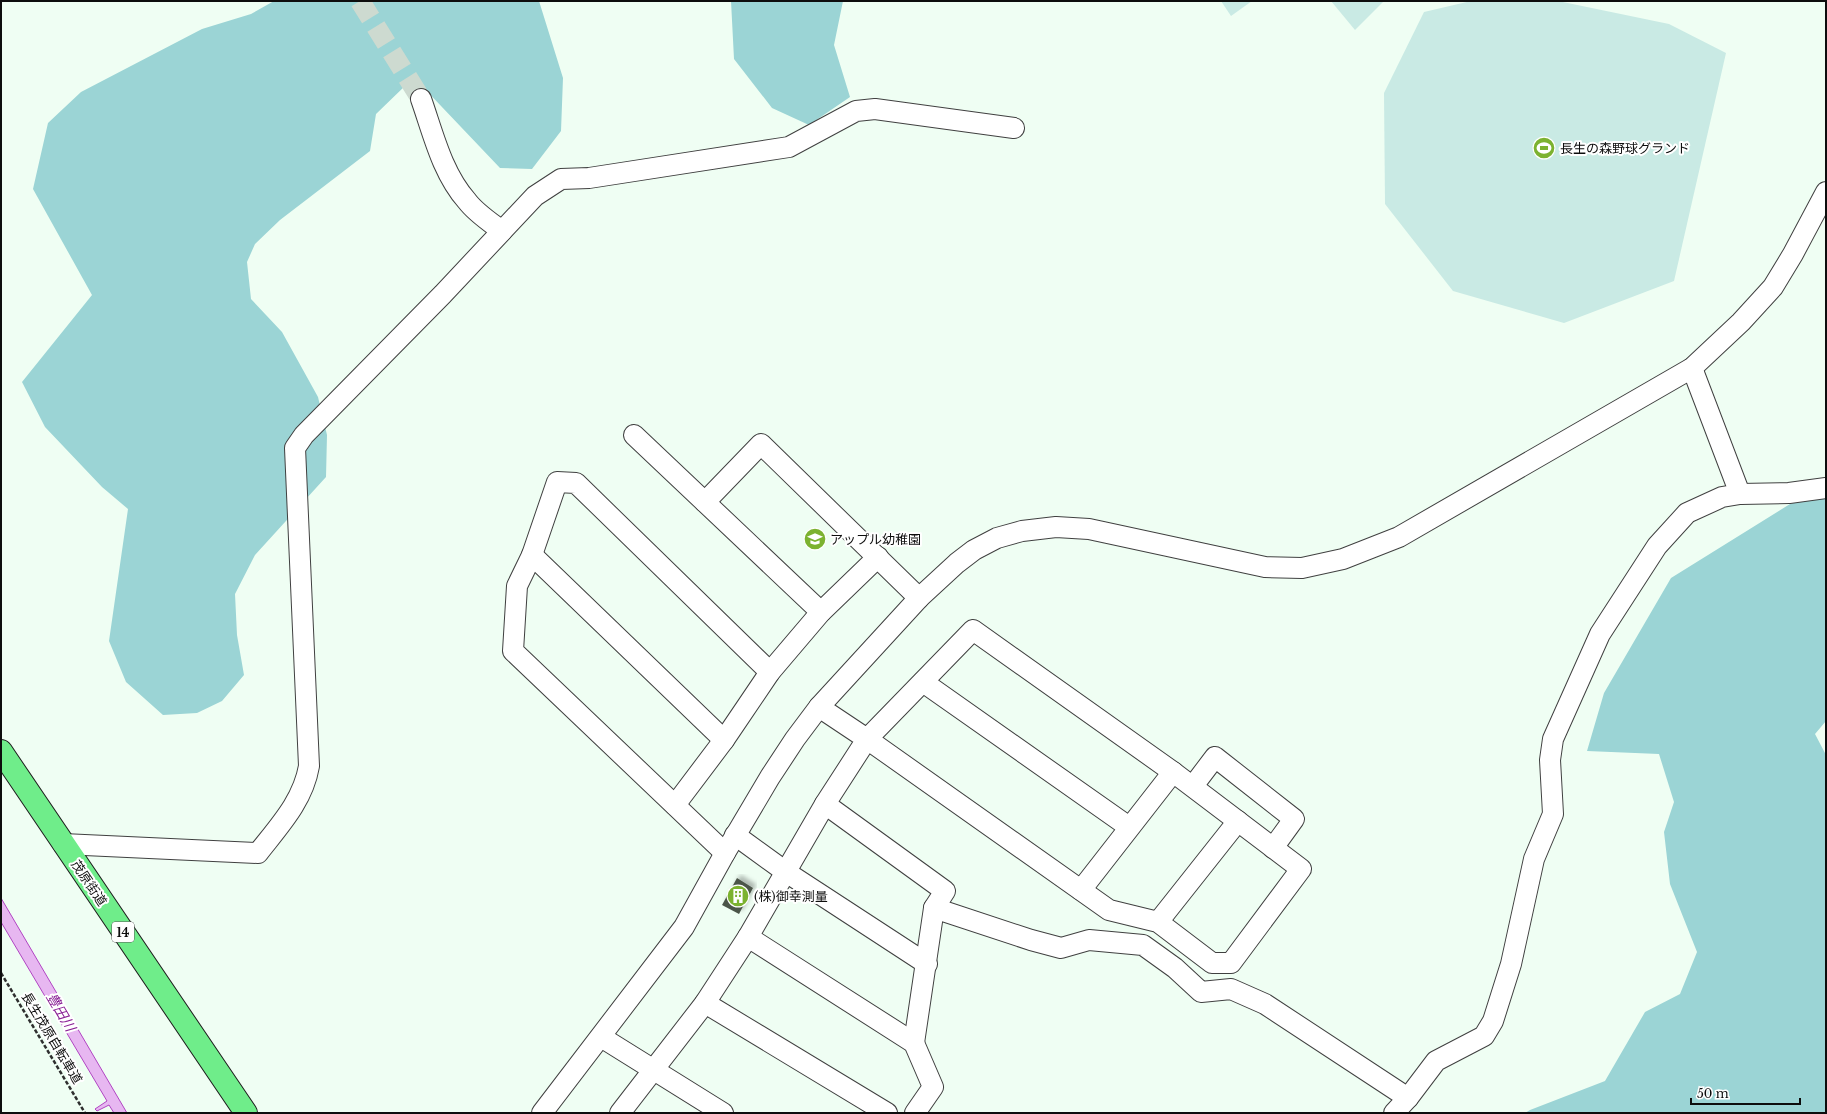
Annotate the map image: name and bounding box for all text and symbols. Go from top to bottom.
sports icon: 長生の森野球グランド [1531,135,1557,161]
place label: 長生の森野球グランド [1560,140,1690,157]
school or university icon: アップル幼稚園 [802,526,828,552]
place label: アップル幼稚園 [830,531,921,548]
street label: 茂原街道 [67,857,111,909]
building icon: (株)御幸測量 [725,883,751,909]
place label: (株)御幸測量 [754,888,828,905]
road number: 14 [112,922,134,942]
street label: 長生茂原自転車道 [18,989,86,1087]
water label: 豊田川 [42,989,81,1036]
scale bar [1691,1080,1800,1106]
text: 50 m [1697,1086,1729,1101]

